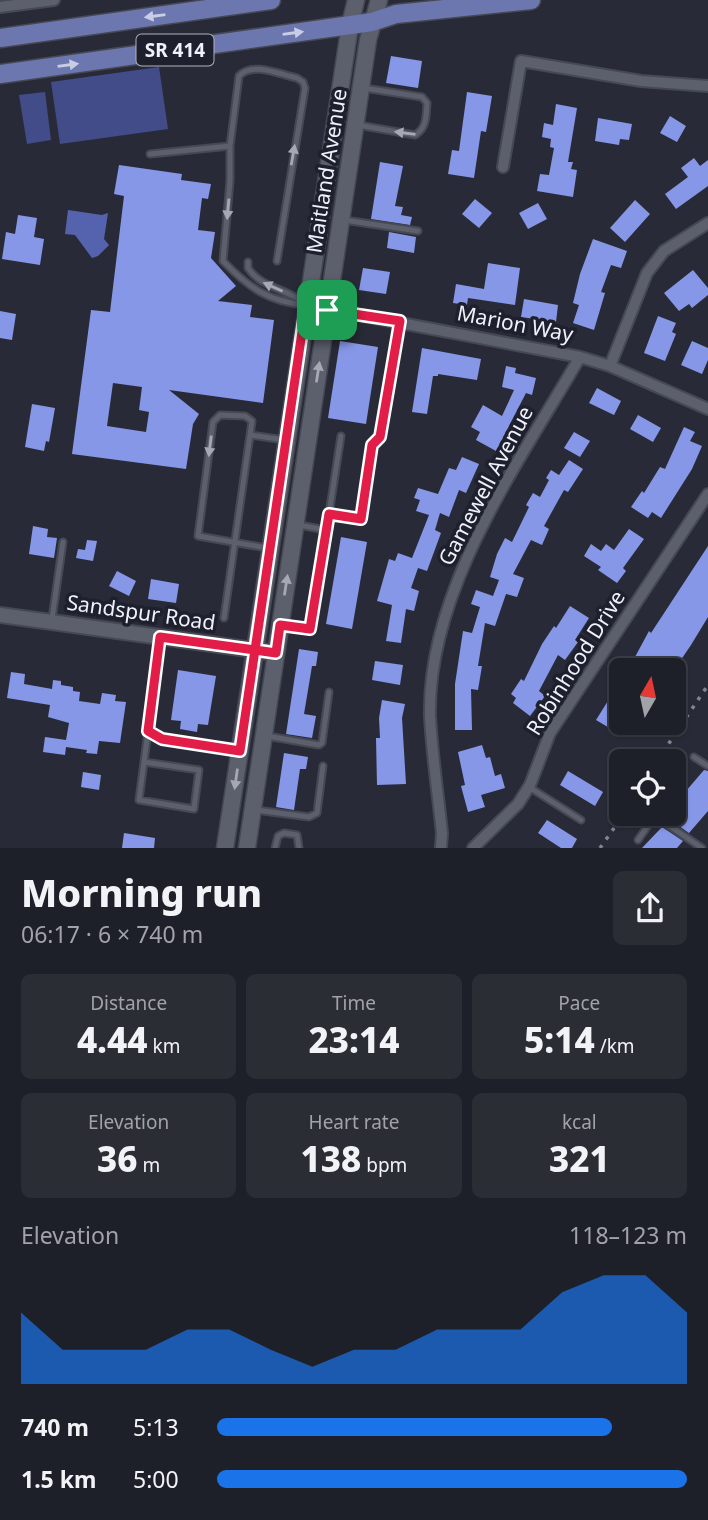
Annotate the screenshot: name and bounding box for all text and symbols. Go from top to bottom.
one-way arrow [144,11,166,22]
one-way arrow [282,27,304,38]
road number: SR 414 [136,34,214,66]
one-way arrow [57,59,79,70]
street label: Maitland Avenue [299,87,353,255]
one-way arrow [394,127,416,138]
one-way arrow [288,144,299,166]
one-way arrow [222,198,233,220]
pin [297,280,357,340]
one-way arrow [262,281,283,292]
icon: arrive [308,291,346,329]
street label: Marion Way [455,298,576,348]
one-way arrow [313,361,324,383]
street label: Gamewell Avenue [431,401,539,570]
one-way arrow [204,435,215,457]
one-way arrow [281,574,292,596]
street label: Robinhood Drive [519,585,631,740]
street label: Sandspur Road [65,588,217,636]
north arrow [609,658,686,735]
map controls [609,658,686,826]
button: locate [609,749,686,826]
one-way arrow [230,768,241,790]
text: Morning run [21,866,262,918]
button: share [613,871,687,945]
text: 06:17 · 6 × 740 m [21,918,203,950]
text: Distance [90,990,167,1016]
text: Time [332,990,376,1016]
text: Pace [558,990,600,1016]
text: 4.44 [77,1016,148,1063]
text: 23:14 [309,1016,399,1063]
text: 5:14 [524,1016,595,1063]
text: km [148,1033,180,1059]
text: /km [595,1033,635,1059]
text: Elevation [88,1109,169,1135]
text: Heart rate [309,1109,399,1135]
text: kcal [562,1109,597,1135]
text: 36 [97,1135,138,1182]
text: 138 [301,1135,361,1182]
text: 321 [549,1135,610,1182]
text: m [138,1152,160,1178]
text: bpm [361,1152,407,1178]
text: Elevation [21,1219,119,1251]
text: 118–123 m [569,1219,687,1251]
text: 740 m [21,1411,89,1443]
text: 5:13 [133,1411,179,1443]
text: 1.5 km [21,1463,96,1495]
text: 5:00 [133,1463,179,1495]

